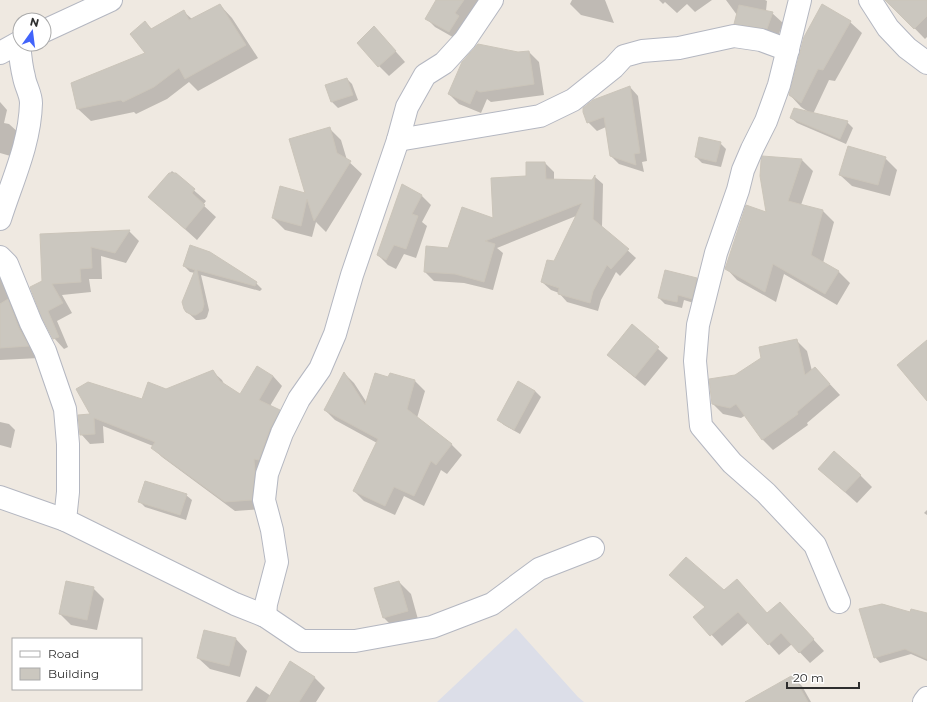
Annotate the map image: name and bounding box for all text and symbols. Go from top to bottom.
north arrow [12,12,52,52]
text: N [28,14,40,30]
legend [12,638,142,690]
text: Road [48,646,79,661]
scale bar [787,664,859,690]
text: Building [48,666,99,681]
text: 20 m [793,670,824,685]

